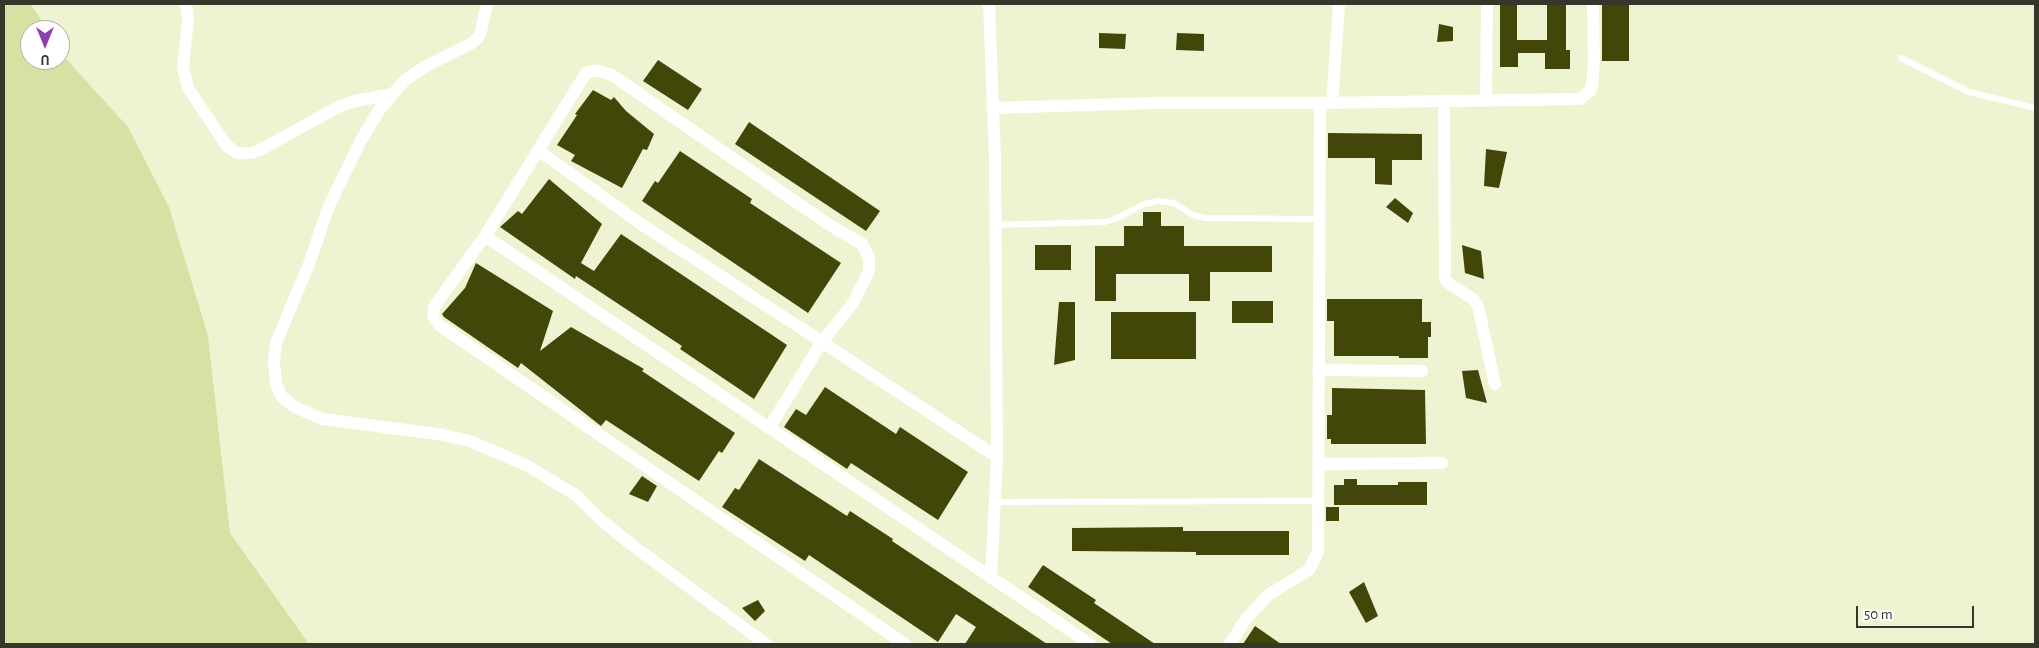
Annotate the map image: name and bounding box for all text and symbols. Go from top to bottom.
north arrow [20,20,70,70]
text: U [41,52,49,66]
scale bar [1859,596,1976,628]
text: 50 m [1864,607,1893,622]

